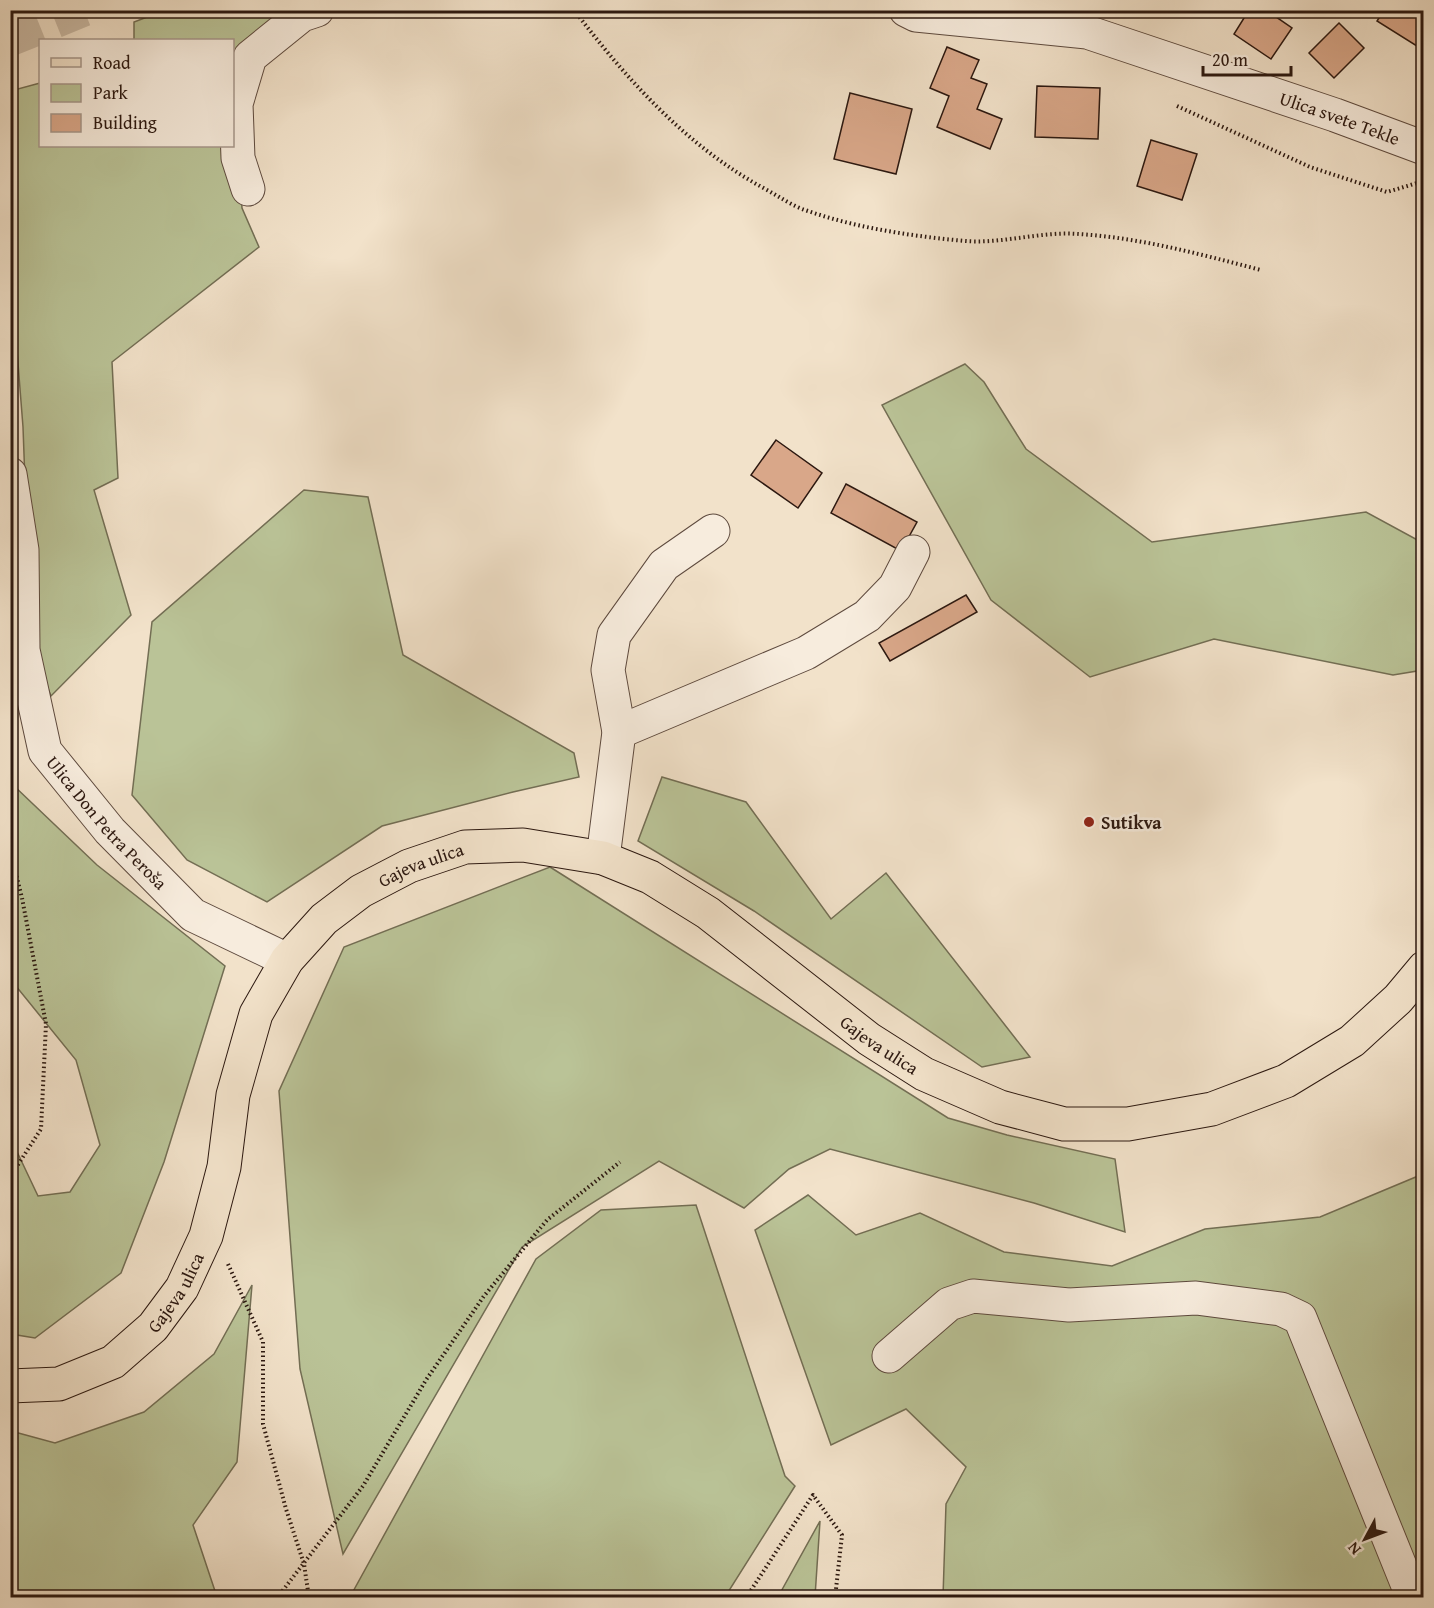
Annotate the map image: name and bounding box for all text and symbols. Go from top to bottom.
legend [39,39,234,147]
scale bar [1203,39,1292,77]
text: 20 m [1212,46,1248,73]
text: Road [93,49,131,76]
text: Park [93,79,129,106]
street label: Ulica svete Tekle [1276,84,1404,151]
text: Building [93,109,157,136]
street label: Ulica Don Petra Peroša [40,750,174,896]
place label: Sutikva [1101,809,1162,836]
marker: Sutikva [1082,815,1096,829]
street label: Gajeva ulica [373,835,467,893]
street label: Gajeva ulica [835,1008,925,1081]
street label: Gajeva ulica [140,1248,210,1338]
north arrow [1335,1509,1395,1569]
text: N [1341,1537,1366,1561]

